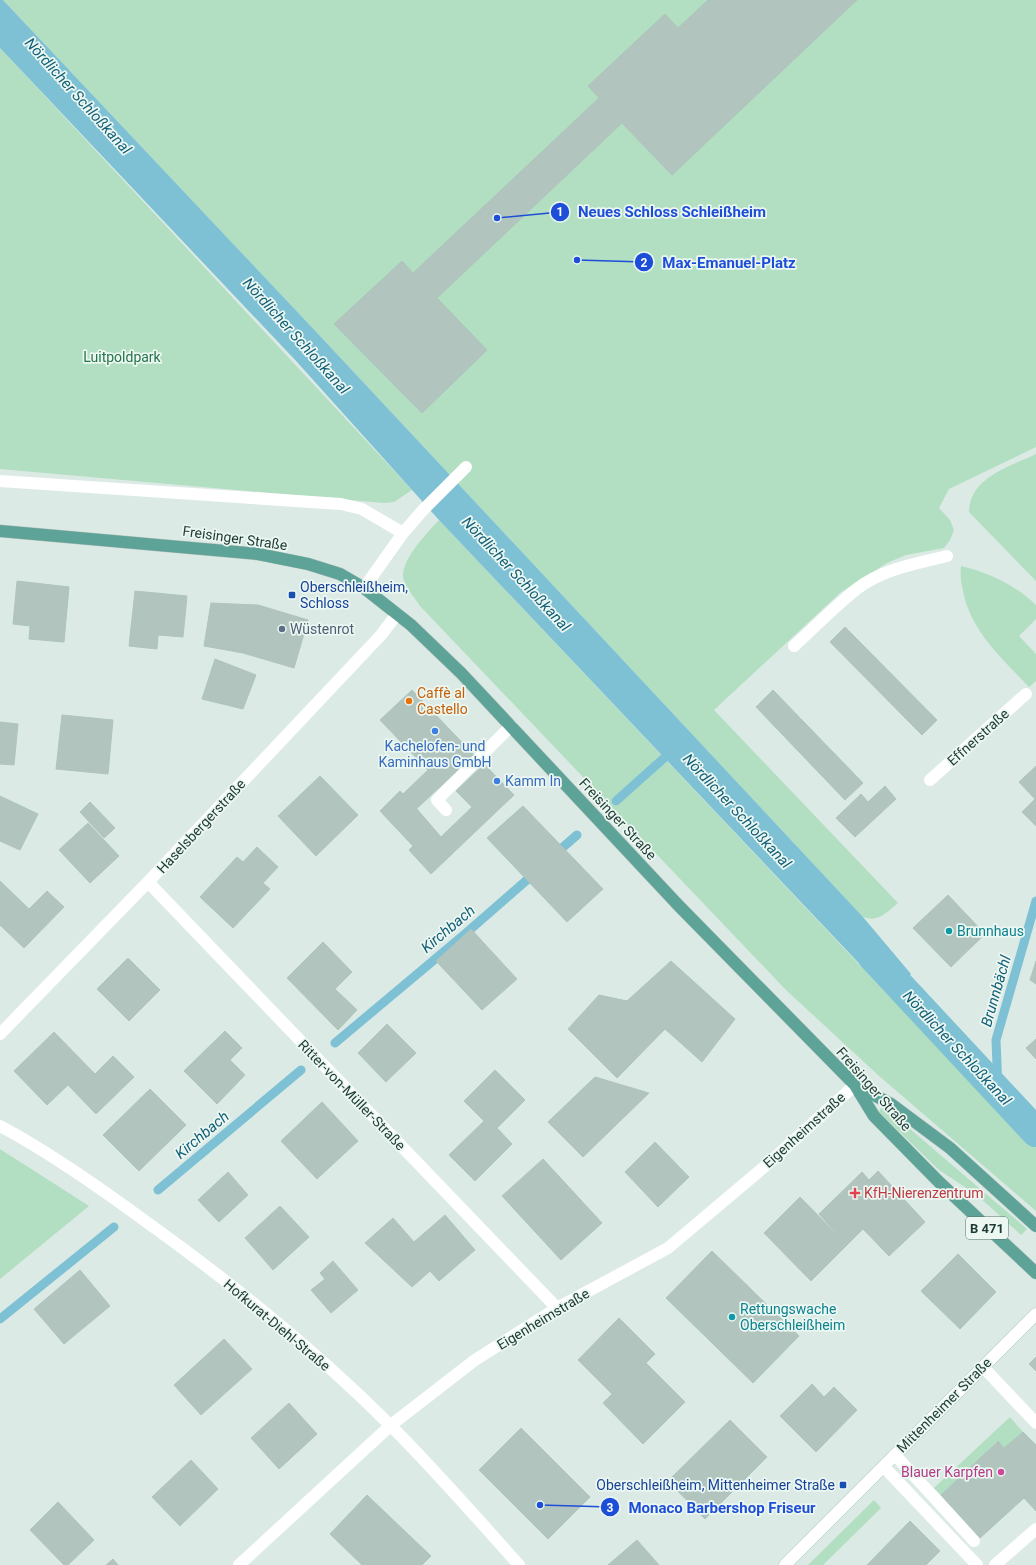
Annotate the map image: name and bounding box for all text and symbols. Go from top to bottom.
water label: Nördlicher Schloßkanal [21,34,135,158]
callout: Neues Schloss Schleißheim [550,199,774,226]
text: Neues Schloss Schleißheim [578,203,766,221]
text: 1 [557,205,563,219]
callout: Max-Emanuel-Platz [634,249,803,276]
text: Max-Emanuel-Platz [662,254,796,272]
text: 2 [641,256,648,270]
water label: Nördlicher Schloßkanal [239,274,353,398]
park label: Luitpoldpark [83,349,162,365]
water label: Nördlicher Schloßkanal [458,513,574,635]
street label: Freisinger Straße [182,523,288,553]
place label: Oberschleißheim, Schloss [300,579,408,611]
marker: Oberschleißheim, Schloss [287,590,297,600]
place label: Wüstenrot [290,621,355,637]
marker: Wüstenrot [277,624,287,634]
place label: Caffè al Castello [417,685,468,717]
marker: Caffè al Castello [404,696,414,706]
street label: Effnerstraße [944,705,1012,769]
marker: Kachelofen- und Kaminhaus GmbH [430,726,440,736]
place label: Kachelofen- und Kaminhaus GmbH [378,738,492,770]
water label: Nördlicher Schloßkanal [679,750,795,872]
place label: Kamm In [505,773,561,789]
street label: Freisinger Straße [576,775,660,863]
street label: Haselsbergerstraße [153,776,249,876]
marker: Kamm In [492,776,502,786]
water label: Kirchbach [417,901,479,957]
place label: Brunnhaus [957,923,1024,939]
marker: Brunnhaus [944,926,954,936]
water label: Brunnbächl [977,953,1015,1029]
water label: Nördlicher Schloßkanal [899,987,1015,1109]
street label: Ritter-von-Müller-Straße [295,1037,409,1153]
street label: Freisinger Straße [833,1044,915,1134]
street label: Eigenheimstraße [760,1089,848,1171]
water label: Kirchbach [171,1107,233,1163]
place label: KfH-Nierenzentrum [864,1185,983,1201]
marker: KfH-Nierenzentrum [849,1187,861,1199]
road number: B 471 [966,1217,1008,1239]
street label: Hofkurat-Diehl-Straße [221,1276,333,1374]
street label: Eigenheimstraße [494,1285,592,1353]
place label: Rettungswache Oberschleißheim [740,1301,845,1333]
marker: Rettungswache Oberschleißheim [727,1312,737,1322]
street label: Mittenheimer Straße [893,1354,995,1456]
place label: Blauer Karpfen [901,1464,993,1480]
marker: Blauer Karpfen [996,1467,1006,1477]
place label: Oberschleißheim, Mittenheimer Straße [596,1477,835,1493]
marker: Oberschleißheim, Mittenheimer Straße [838,1480,848,1490]
callout: Monaco Barbershop Friseur [600,1494,823,1521]
text: Monaco Barbershop Friseur [628,1499,816,1517]
text: 3 [607,1501,614,1515]

